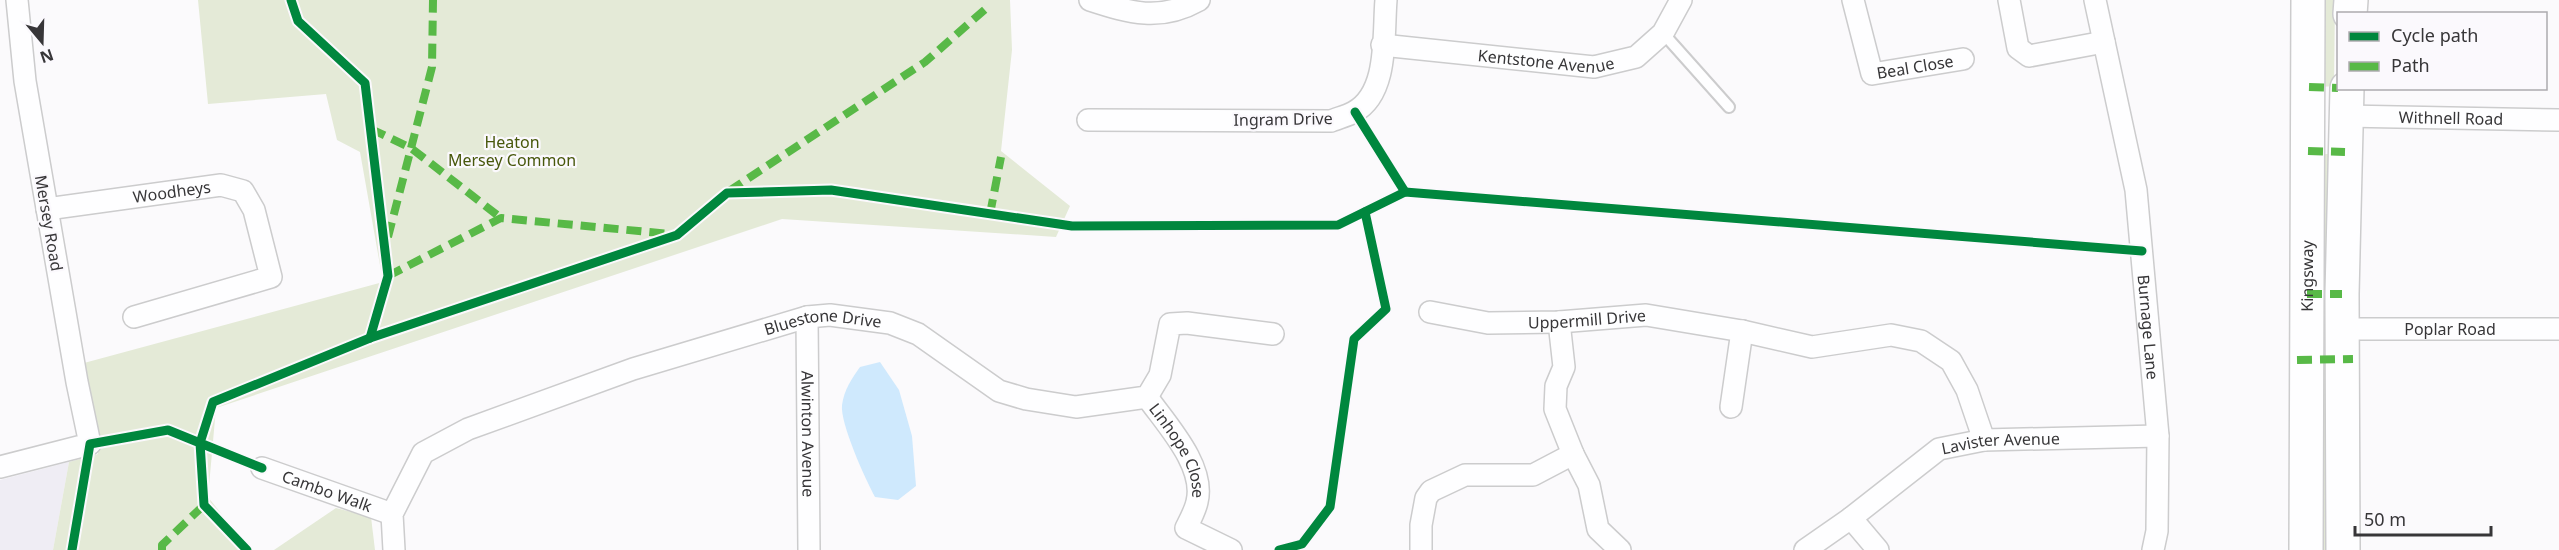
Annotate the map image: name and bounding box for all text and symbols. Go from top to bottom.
north arrow [12,12,72,72]
legend [2337,12,2547,90]
text: Cycle path [2391,23,2478,47]
text: N [37,44,57,69]
street label: Kentstone Avenue [1477,44,1616,78]
street label: Beal Close [1875,50,1955,84]
text: Path [2391,53,2430,77]
street label: Withnell Road [2399,106,2503,130]
street label: Ingram Drive [1233,107,1333,131]
park label: Heaton Mersey Common [448,131,576,171]
street label: Mersey Road [30,173,68,273]
street label: Woodheys [132,176,212,208]
street label: Kingsway [2296,240,2318,312]
street label: Burnage Lane [2133,274,2164,380]
street label: Bluestone Drive [761,304,883,340]
street label: Uppermill Drive [1528,304,1647,333]
street label: Poplar Road [2404,318,2496,340]
street label: Alwinton Avenue [796,371,820,497]
street label: Linhope Close [1144,398,1209,499]
street label: Lavister Avenue [1939,427,2060,459]
street label: Cambo Walk [279,465,375,517]
scale bar [2355,499,2492,537]
text: 50 m [2364,507,2406,531]

